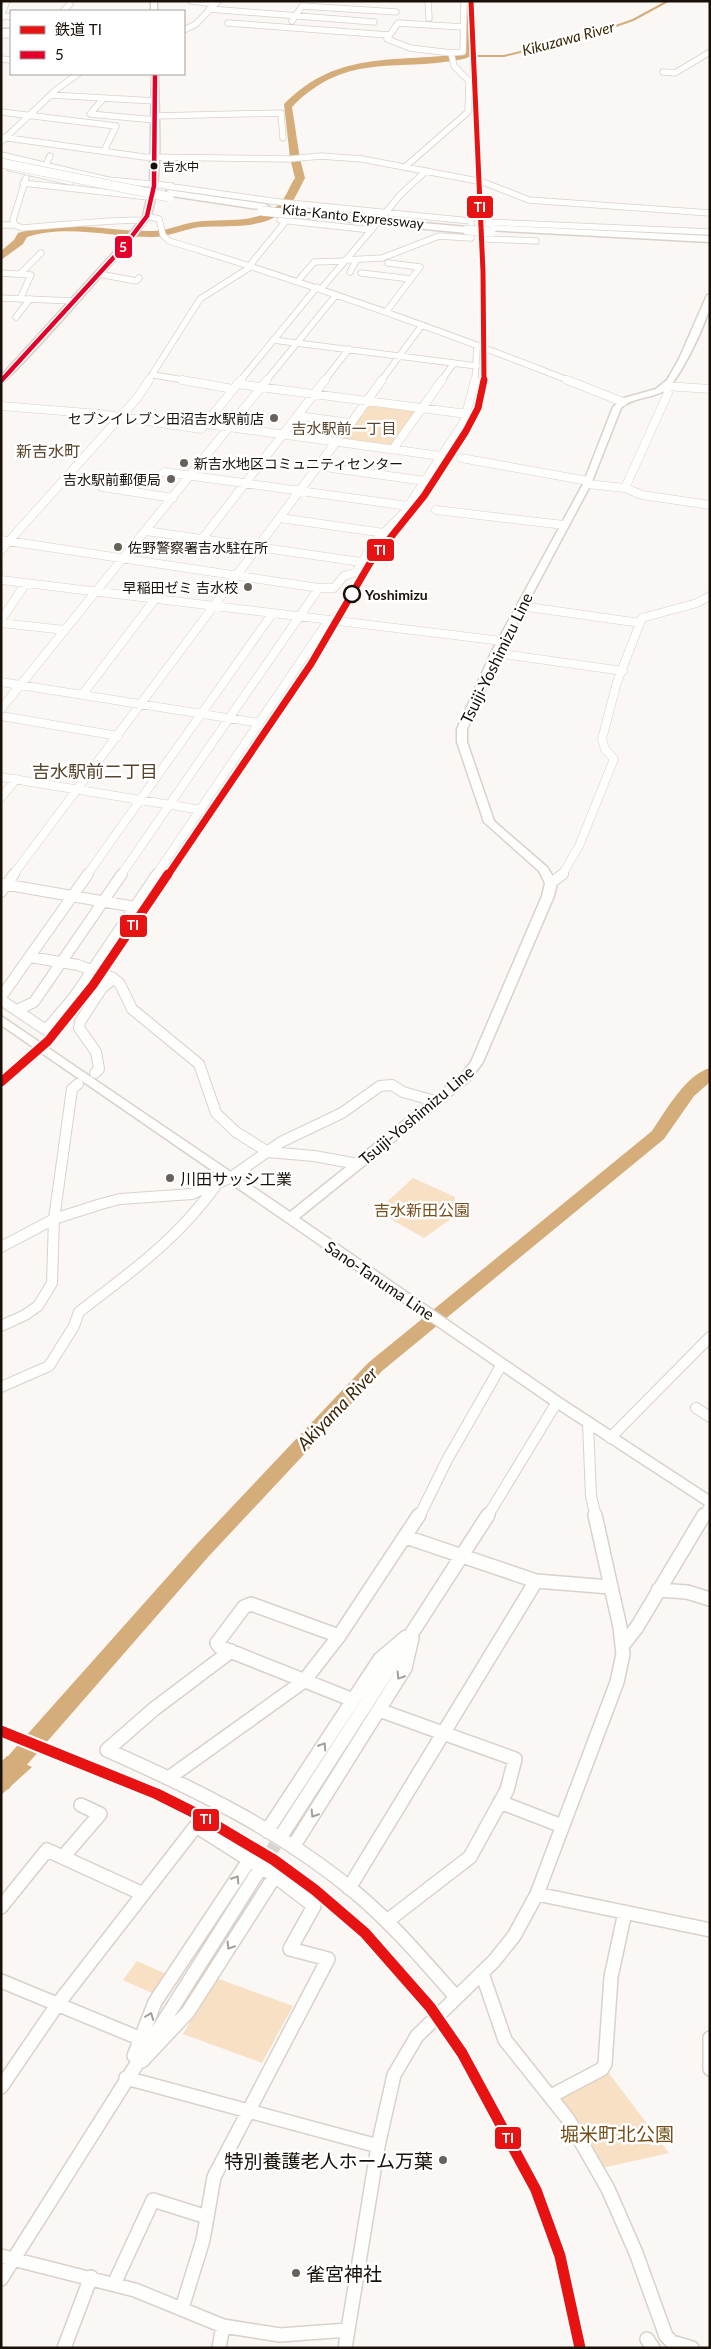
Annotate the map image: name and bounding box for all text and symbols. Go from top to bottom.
legend [10,10,185,75]
water label: Kikuzawa River [520,17,617,59]
text: 鉄道 TI [55,20,102,38]
text: 5 [55,45,64,63]
place label: 吉水中 [163,159,199,174]
marker: 吉水中 [149,161,159,171]
line badge: TI [466,195,494,219]
text: TI [474,198,486,215]
street label: Kita-Kanto Expressway [281,200,425,232]
line badge: 5 [114,235,133,259]
text: 5 [119,238,127,255]
place label: セブンイレブン田沼吉水駅前店 [68,410,264,427]
marker: セブンイレブン田沼吉水駅前店 [268,412,280,424]
district label: 吉水駅前一丁目 [291,419,397,437]
district label: 新吉水町 [16,441,80,460]
place label: 新吉水地区コミュニティセンター [194,455,403,472]
marker: 新吉水地区コミュニティセンター [178,457,190,469]
place label: 吉水駅前郵便局 [63,471,161,488]
marker: 吉水駅前郵便局 [165,473,177,485]
line badge: TI [366,538,395,562]
place label: 佐野警察署吉水駐在所 [128,539,268,556]
marker: 佐野警察署吉水駐在所 [112,541,124,553]
text: TI [374,541,386,558]
place label: 早稲田ゼミ 吉水校 [122,579,238,596]
marker: 早稲田ゼミ 吉水校 [242,581,254,593]
marker: Yoshimizu [343,585,361,603]
place label: Yoshimizu [364,586,428,603]
street label: Tsuiji-Yoshimizu Line [456,589,536,727]
district label: 吉水駅前二丁目 [32,760,158,782]
line badge: TI [119,914,148,938]
text: TI [127,916,139,933]
street label: Tsuiji-Yoshimizu Line [355,1062,477,1168]
place label: 川田サッシ工業 [180,1169,292,1188]
marker: 川田サッシ工業 [164,1172,176,1184]
park label: 吉水新田公園 [374,1200,470,1219]
street label: Sano-Tanuma Line [322,1236,438,1324]
water label: Akiyama River [291,1361,383,1455]
one-way arrow [396,1671,406,1680]
one-way arrow [317,1742,326,1752]
line badge: TI [192,1808,220,1832]
one-way arrow [311,1808,320,1818]
text: TI [200,1810,212,1827]
one-way arrow [230,1876,240,1885]
one-way arrow [226,1941,236,1950]
one-way arrow [144,2013,154,2021]
park label: 堀米町北公園 [560,2122,674,2145]
line badge: TI [494,2126,522,2150]
text: TI [502,2129,514,2146]
place label: 特別養護老人ホーム万葉 [225,2149,433,2172]
marker: 特別養護老人ホーム万葉 [437,2154,449,2166]
place label: 雀宮神社 [306,2262,382,2285]
marker: 雀宮神社 [290,2267,302,2279]

